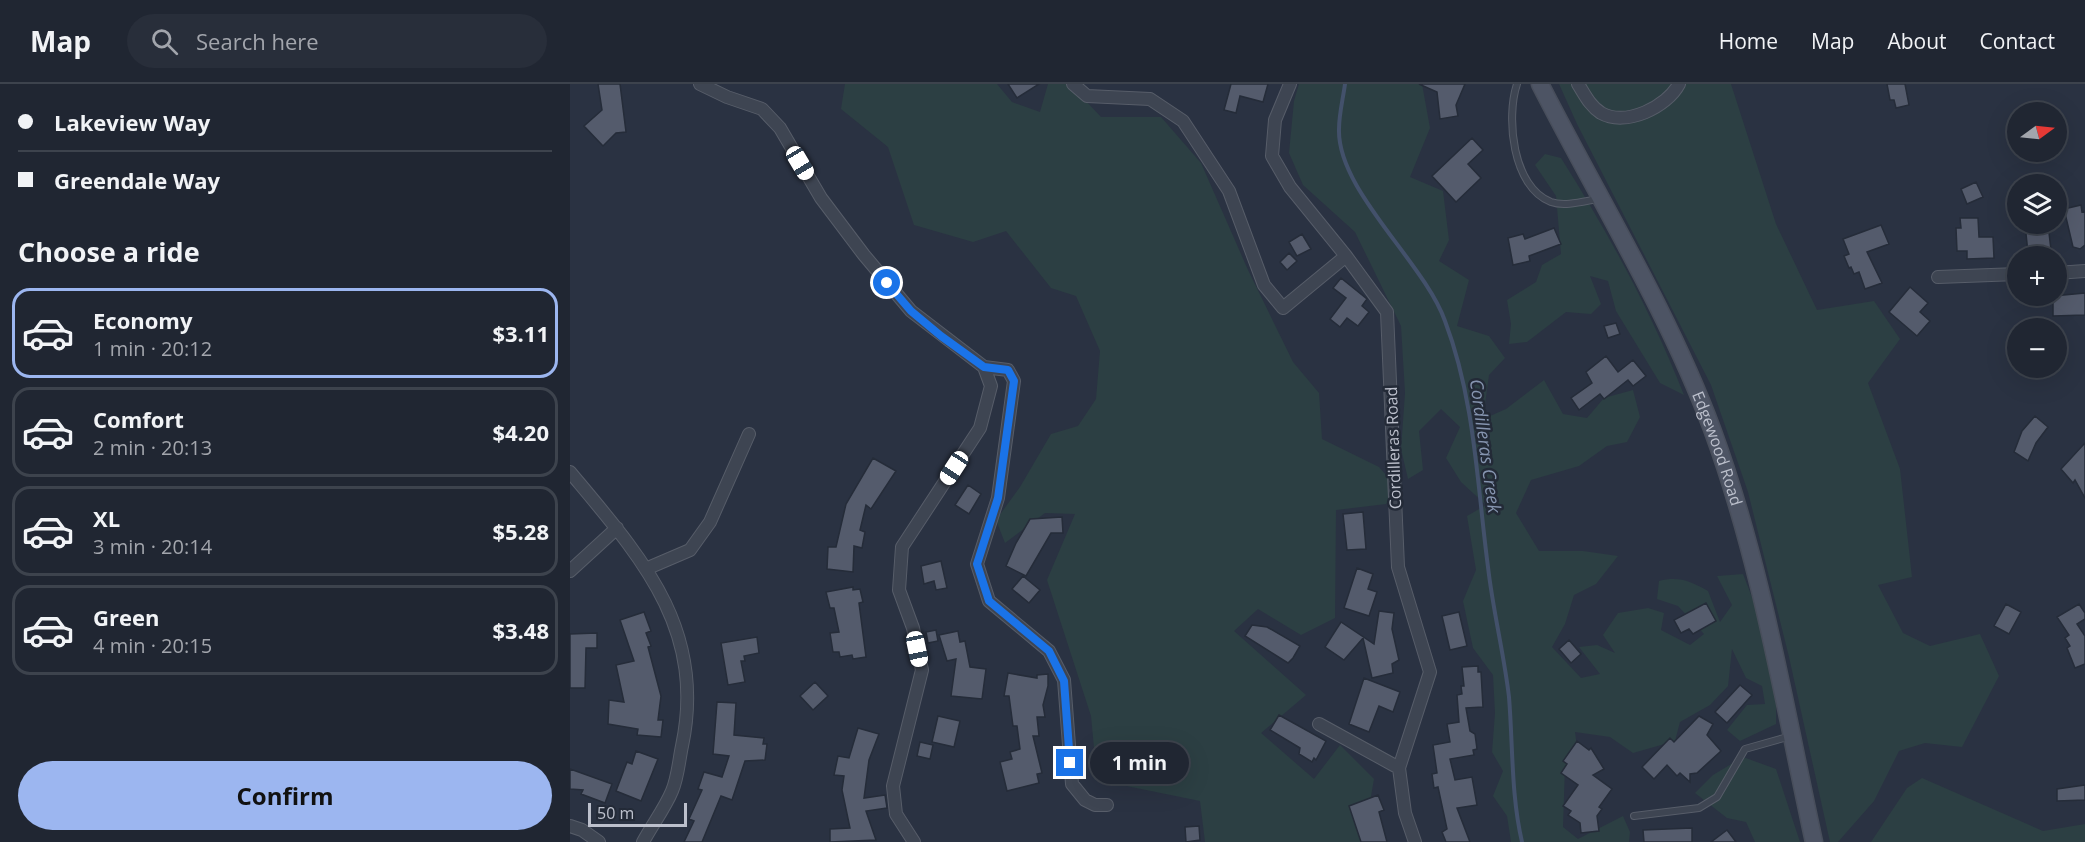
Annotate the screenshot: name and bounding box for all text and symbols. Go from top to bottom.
search box [127,14,547,68]
text: Map [30,22,91,60]
icon: search [148,25,181,58]
text: Search here [196,26,319,56]
text: Home [1719,27,1778,55]
text: Map [1811,27,1854,55]
text: About [1887,27,1947,55]
text: Contact [1980,27,2055,55]
north arrow [2007,102,2067,162]
map controls [2007,102,2067,378]
text: Lakeview Way [54,107,210,137]
car [783,143,817,183]
text: Greendale Way [54,165,220,195]
button: layers [2007,174,2067,234]
text: Choose a ride [18,233,200,270]
button: + [2007,246,2067,306]
route start [873,269,900,296]
text: Economy [93,305,192,335]
icon: car [21,306,75,360]
text: $3.11 [492,318,549,348]
button: − [2007,318,2067,378]
text: 1 min · 20:12 [93,335,212,362]
water label: Cordilleras Creek [1465,377,1507,516]
street label: Cordilleras Road [1380,386,1406,510]
street label: Edgewood Road [1687,388,1748,508]
text: Comfort [93,404,184,434]
icon: car [21,405,75,459]
text: $4.20 [492,417,549,447]
text: 2 min · 20:13 [93,434,212,461]
car [937,448,971,488]
text: XL [93,503,120,533]
icon: car [21,504,75,558]
text: $5.28 [492,516,549,546]
text: 3 min · 20:14 [93,533,212,560]
text: Green [93,602,159,632]
icon: car [21,603,75,657]
text: $3.48 [492,615,549,645]
car [904,630,930,668]
text: 4 min · 20:15 [93,632,212,659]
callout: 1 min [1091,742,1190,784]
route end [1056,749,1083,776]
text: 1 min [1112,749,1167,776]
button: Confirm [18,761,552,830]
scale bar [588,800,687,828]
text: 50 m [597,802,634,824]

